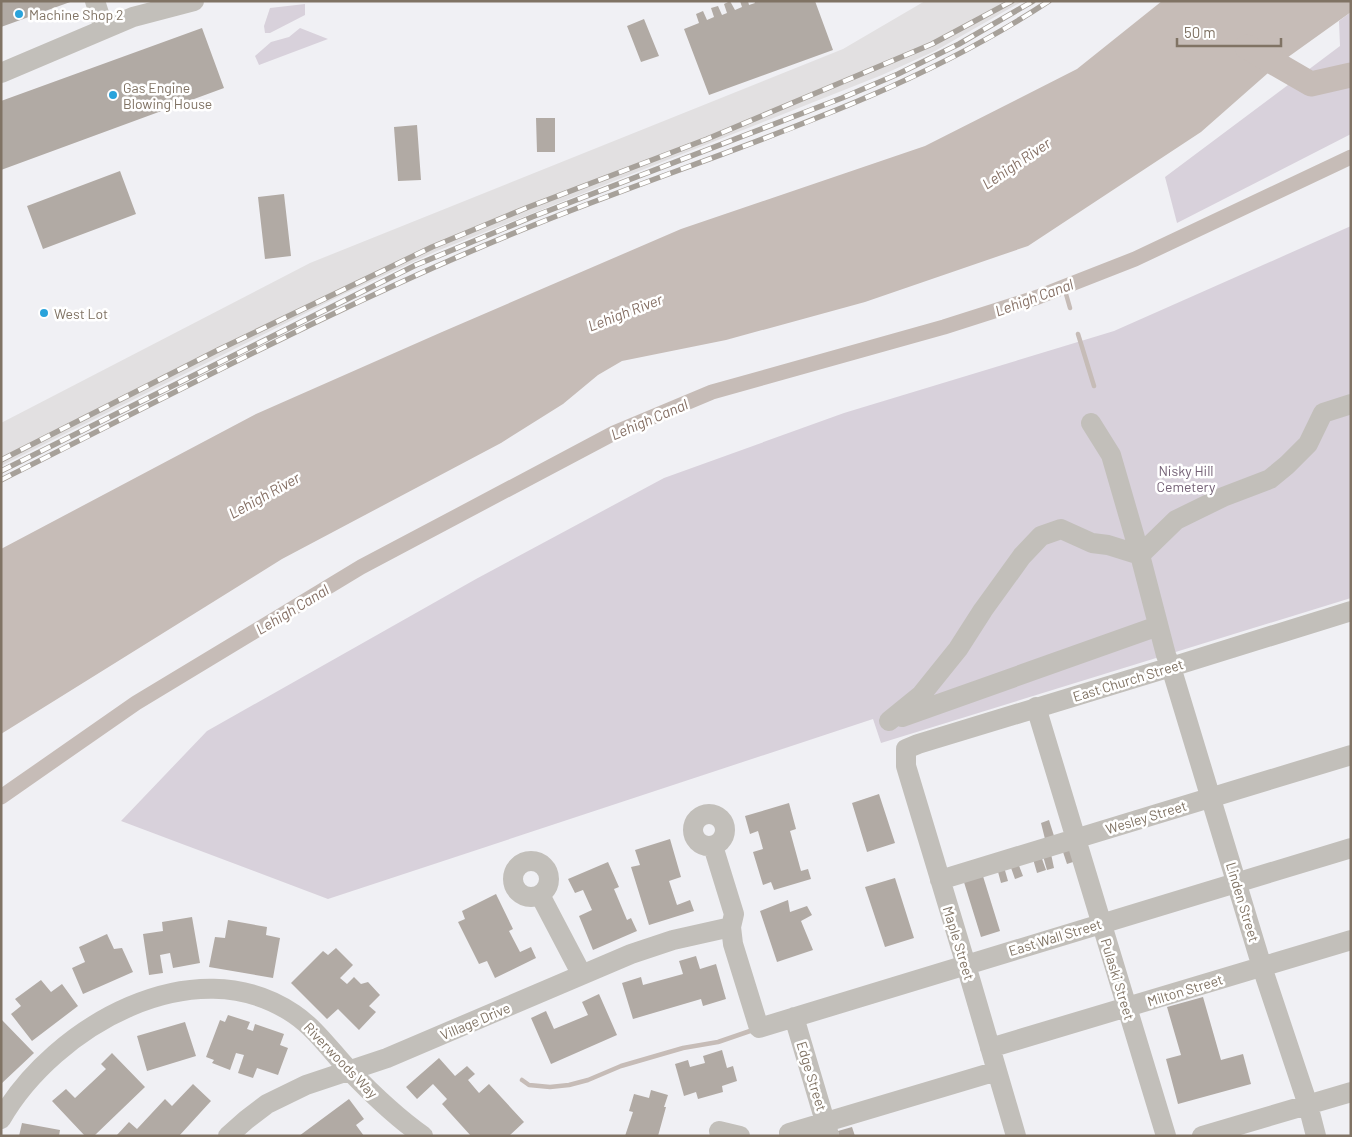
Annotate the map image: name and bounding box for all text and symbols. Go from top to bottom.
place label: Machine Shop 2 [29,6,124,23]
marker: Machine Shop 2 [13,8,25,20]
scale bar [1177,15,1281,47]
text: 50 m [1184,23,1216,41]
place label: Gas Engine Blowing House [123,79,212,112]
marker: Gas Engine Blowing House [107,89,119,101]
water label: Lehigh River [978,133,1054,192]
water label: Lehigh Canal [992,274,1076,319]
water label: Lehigh River [585,289,666,334]
place label: West Lot [54,305,108,322]
marker: West Lot [38,307,50,319]
water label: Lehigh Canal [608,394,691,443]
park label: Nisky Hill Cemetery [1156,462,1216,495]
water label: Lehigh River [225,468,303,522]
water label: Lehigh Canal [252,580,332,638]
street label: East Church Street [1071,655,1185,705]
street label: Wesley Street [1104,797,1188,837]
street label: Linden Street [1223,860,1263,944]
street label: Maple Street [940,904,978,982]
street label: East Wall Street [1006,915,1104,959]
street label: Pulaski Street [1098,936,1138,1022]
street label: Milton Street [1145,970,1225,1010]
street label: Village Drive [437,999,513,1043]
street label: Riverwoods Way [301,1019,382,1102]
street label: Edge Street [793,1039,831,1113]

